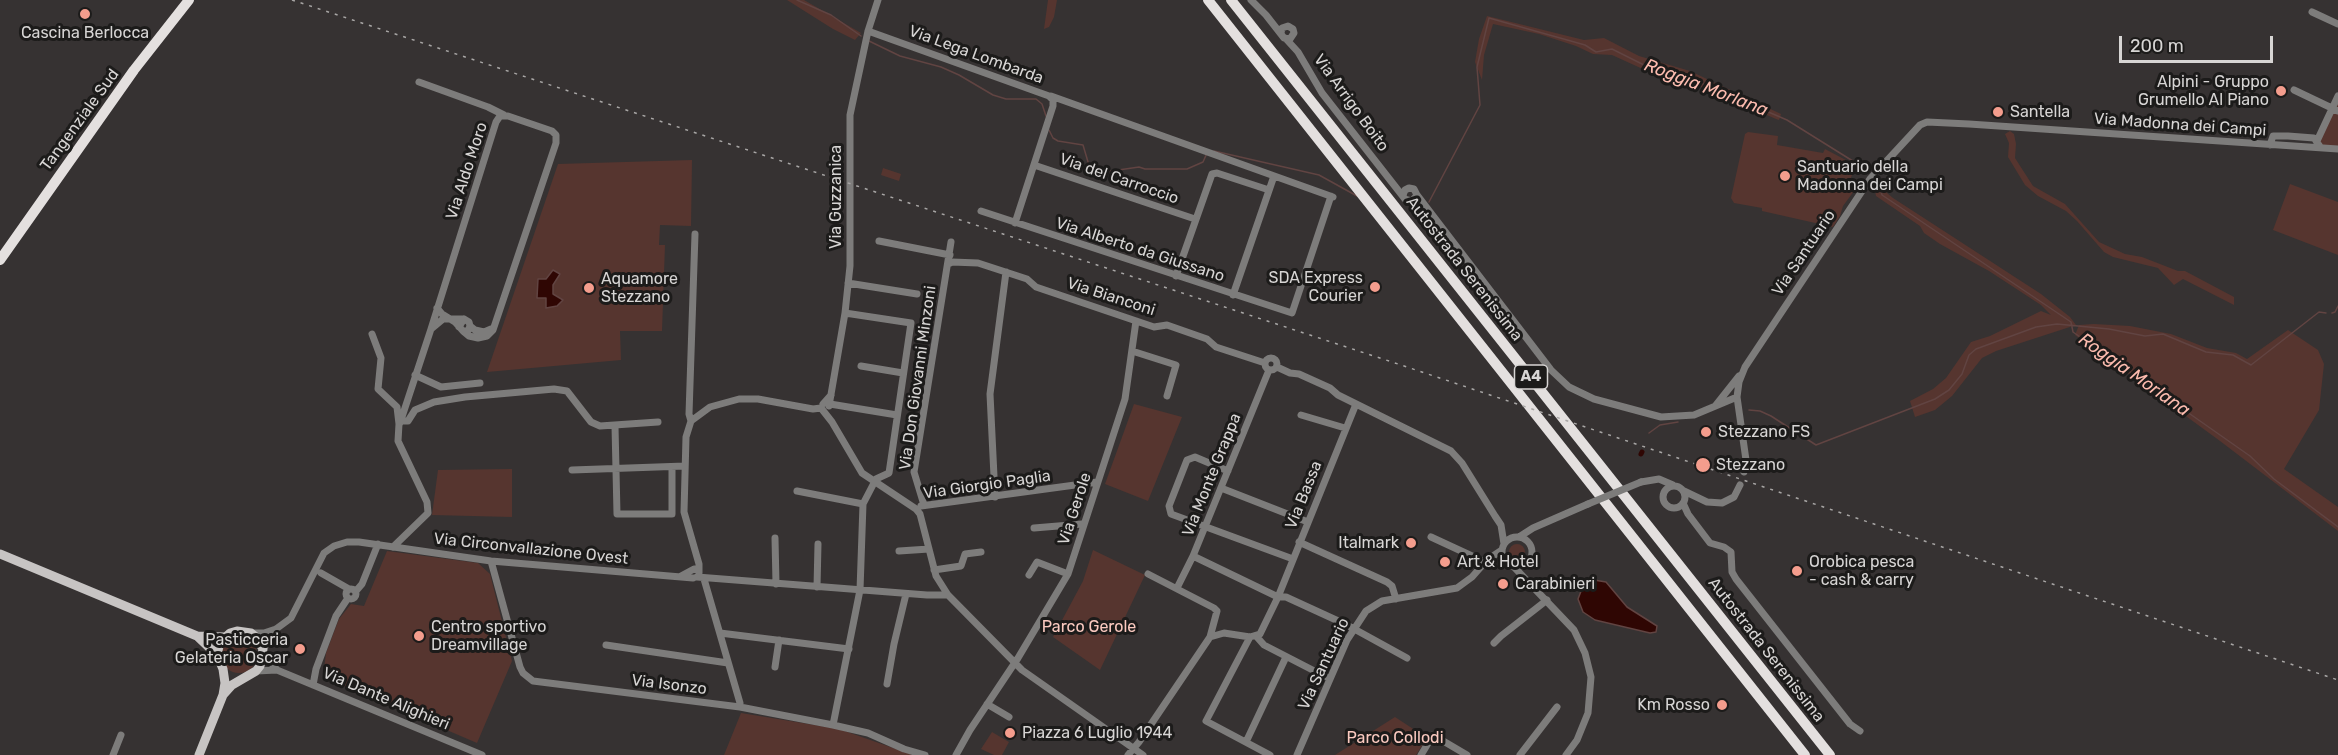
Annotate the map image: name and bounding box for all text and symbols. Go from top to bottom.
marker: Cascina Berlocca [78,7,92,21]
street label: Via Lega Lombarda [906,22,1046,88]
place label: Cascina Berlocca [21,23,149,43]
scale bar [2122,24,2276,62]
text: 200 m [2130,35,2184,57]
street label: Via Arrigo Boito [1309,51,1393,155]
water label: Roggia Morlana [1641,54,1771,122]
street label: Tangenziale Sud [37,65,123,175]
place label: Alpini - Gruppo Grumello Al Piano [2138,72,2269,110]
marker: Alpini - Gruppo Grumello Al Piano [2274,84,2288,98]
place label: Santella [2010,102,2070,122]
marker: Santella [1991,105,2005,119]
street label: Via Madonna dei Campi [2093,109,2267,141]
street label: Via Aldo Moro [442,120,492,222]
street label: Via Guzzanica [826,145,846,249]
street label: Via del Carroccio [1057,150,1181,208]
place label: Santuario della Madonna dei Campi [1797,157,1943,195]
marker: Santuario della Madonna dei Campi [1778,169,1792,183]
street label: Autostrada Serenissima [1402,193,1526,345]
street label: Via Santuario [1768,206,1840,300]
street label: Via Alberto da Giussano [1053,214,1227,286]
place label: SDA Express Courier [1269,268,1363,306]
place label: Aquamore Stezzano [601,269,678,307]
street label: Via Bianconi [1064,274,1158,320]
marker: SDA Express Courier [1368,280,1382,294]
marker: Aquamore Stezzano [582,281,596,295]
street label: Via Don Giovanni Minzoni [896,284,940,472]
water label: Roggia Morlana [2074,329,2194,421]
road number: A4 [1514,365,1547,389]
street label: Via Monte Grappa [1179,411,1245,539]
place label: Stezzano FS [1718,422,1810,442]
marker: Stezzano FS [1699,425,1713,439]
place label: Stezzano [1716,455,1785,475]
marker: Stezzano [1694,456,1712,474]
street label: Via Bassa [1282,458,1326,532]
street label: Via Giorgio Paglia [922,467,1052,503]
street label: Via Gerole [1054,470,1096,548]
street label: Via Circonvallazione Ovest [433,529,629,569]
place label: Italmark [1338,533,1399,553]
marker: Italmark [1404,536,1418,550]
place label: Art & Hotel [1457,552,1539,572]
place label: Orobica pesca - cash & carry [1809,552,1914,590]
marker: Art & Hotel [1438,555,1452,569]
marker: Orobica pesca - cash & carry [1790,564,1804,578]
place label: Carabinieri [1515,574,1595,594]
street label: Autostrada Serenissima [1704,574,1828,726]
marker: Carabinieri [1496,577,1510,591]
street label: Via Santuario [1294,615,1354,713]
place label: Centro sportivo Dreamvillage [431,617,546,655]
park label: Parco Gerole [1042,617,1136,637]
marker: Centro sportivo Dreamvillage [412,629,426,643]
place label: Pasticceria Gelateria Oscar [175,630,288,668]
marker: Pasticceria Gelateria Oscar [293,642,307,656]
street label: Via Dante Alighieri [320,664,452,734]
street label: Via Isonzo [630,671,708,699]
place label: Km Rosso [1637,695,1710,715]
marker: Km Rosso [1715,698,1729,712]
place label: Piazza 6 Luglio 1944 [1022,723,1172,743]
marker: Piazza 6 Luglio 1944 [1003,726,1017,740]
park label: Parco Collodi [1347,728,1443,748]

